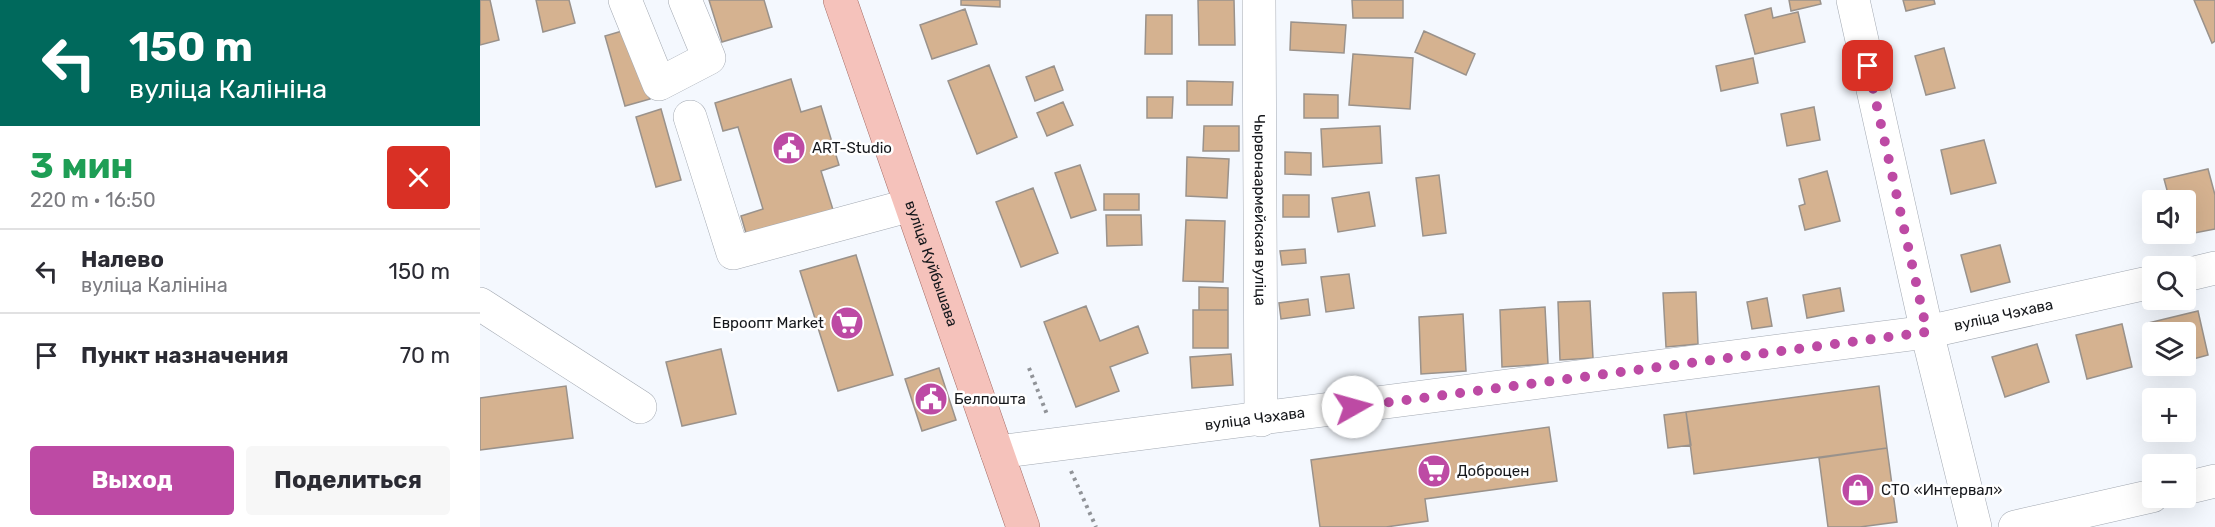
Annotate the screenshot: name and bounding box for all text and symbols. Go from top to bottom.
text: 150 m [129,22,253,72]
icon: left [30,24,108,102]
pin [1842,40,1893,91]
icon: arrive [1851,49,1884,82]
text: вуліца Калініна [129,73,327,105]
street label: Чырвонаармейская вуліца [1251,114,1269,306]
public building icon: ART-Studio [771,130,807,166]
place label: ART-Studio [812,139,892,157]
text: 3 мин [30,144,133,187]
button: close [387,146,450,209]
text: 220 m · 16:50 [30,188,156,212]
map controls [2142,190,2196,508]
button: sound [2142,190,2196,244]
street label: вуліца Куйбышава [901,198,962,329]
text: Налево [81,246,164,273]
icon: left [30,255,63,288]
button: search [2142,256,2196,310]
text: 150 m [389,258,450,285]
text: вуліца Калініна [81,273,228,297]
street label: вуліца Чэхава [1952,295,2055,335]
supermarket icon: Евроопт Market [829,305,865,341]
place label: Евроопт Market [713,314,824,332]
button: layers [2142,322,2196,376]
icon: arrive [30,339,63,372]
text: Пункт назначения [81,342,289,369]
text: 70 m [400,342,450,369]
position arrow [1321,375,1385,439]
public building icon: Белпошта [913,381,949,417]
button: + [2142,388,2196,442]
place label: Белпошта [954,390,1026,408]
street label: вуліца Чэхава [1204,403,1306,434]
button: Выход [30,446,234,515]
button: Поделиться [246,446,450,515]
supermarket icon: Доброцен [1416,453,1452,489]
button: − [2142,454,2196,508]
place label: Доброцен [1457,462,1529,480]
shop icon: СТО «Интервал» [1840,472,1876,508]
place label: СТО «Интервал» [1881,481,2002,499]

